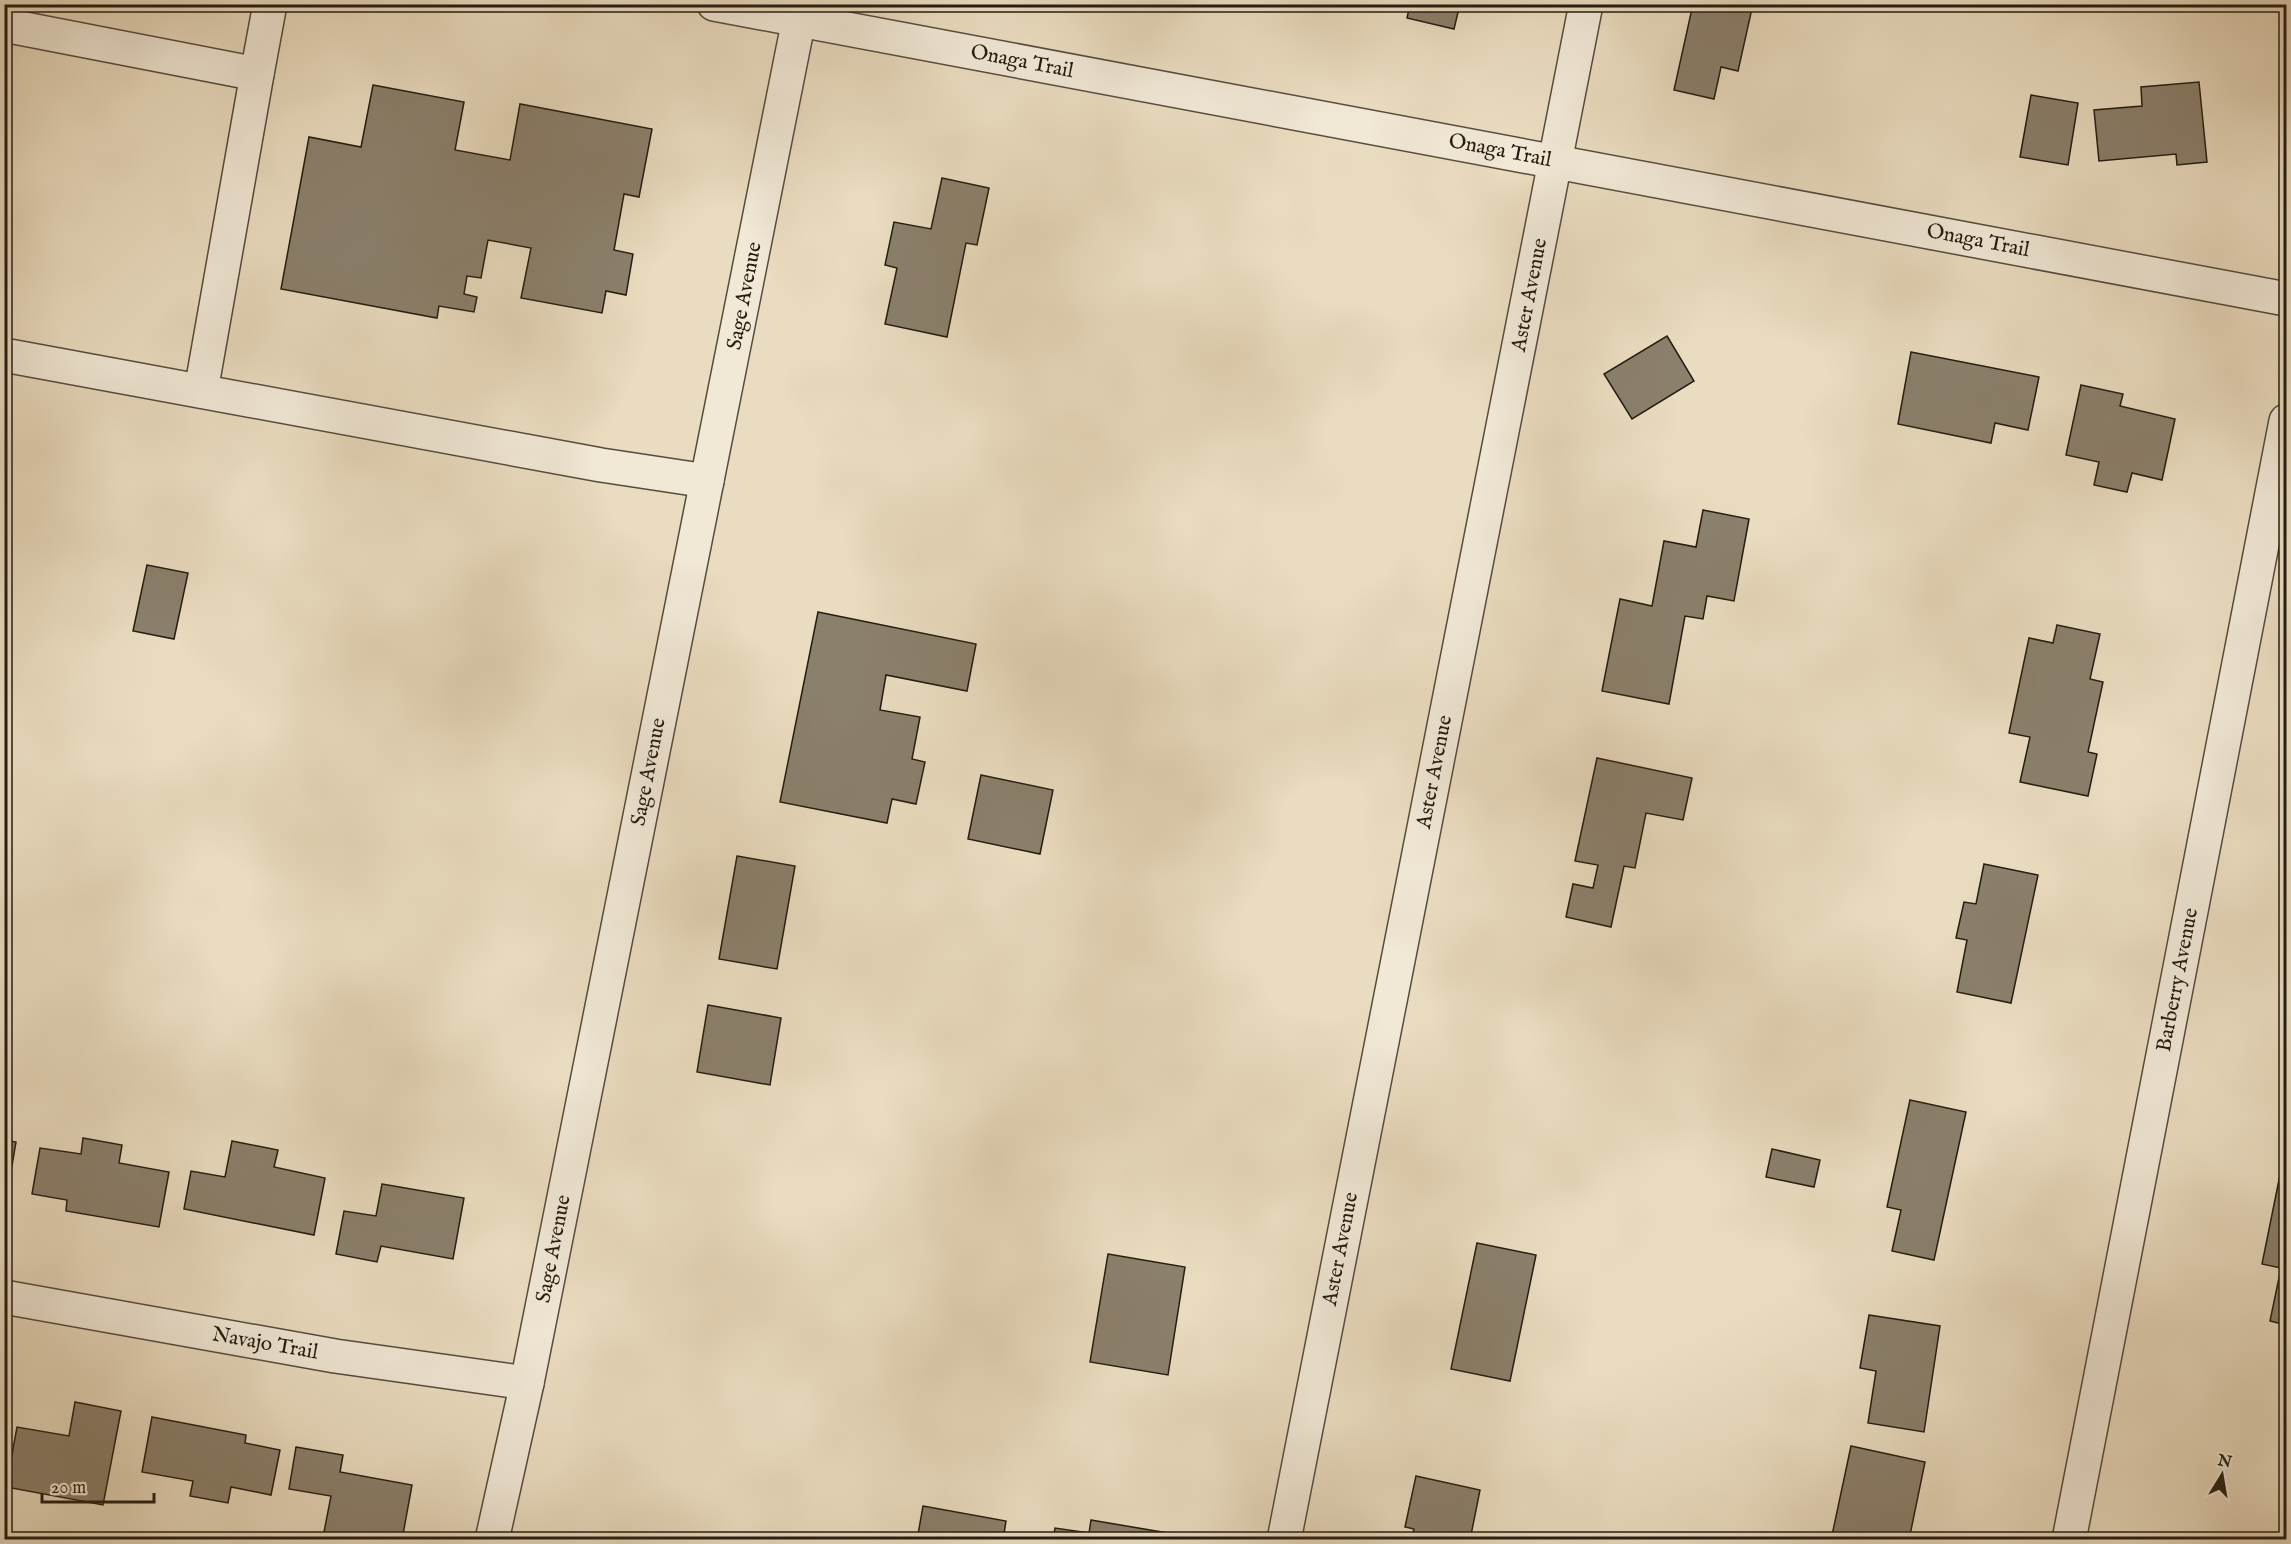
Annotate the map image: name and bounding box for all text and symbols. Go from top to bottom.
street label: Onaga Trail [968,39,1076,85]
street label: Onaga Trail [1446,128,1554,174]
street label: Onaga Trail [1924,218,2032,264]
street label: Aster Avenue [1506,236,1554,355]
street label: Sage Avenue [721,239,769,352]
street label: Aster Avenue [1411,713,1459,832]
street label: Sage Avenue [625,715,673,828]
street label: Barberry Avenue [2151,905,2205,1054]
street label: Aster Avenue [1317,1190,1365,1309]
street label: Sage Avenue [530,1192,578,1305]
street label: Navajo Trail [210,1321,321,1367]
north arrow [2192,1445,2252,1505]
text: N [2215,1451,2233,1473]
scale bar [42,1466,154,1504]
text: 20 m [51,1477,86,1500]

